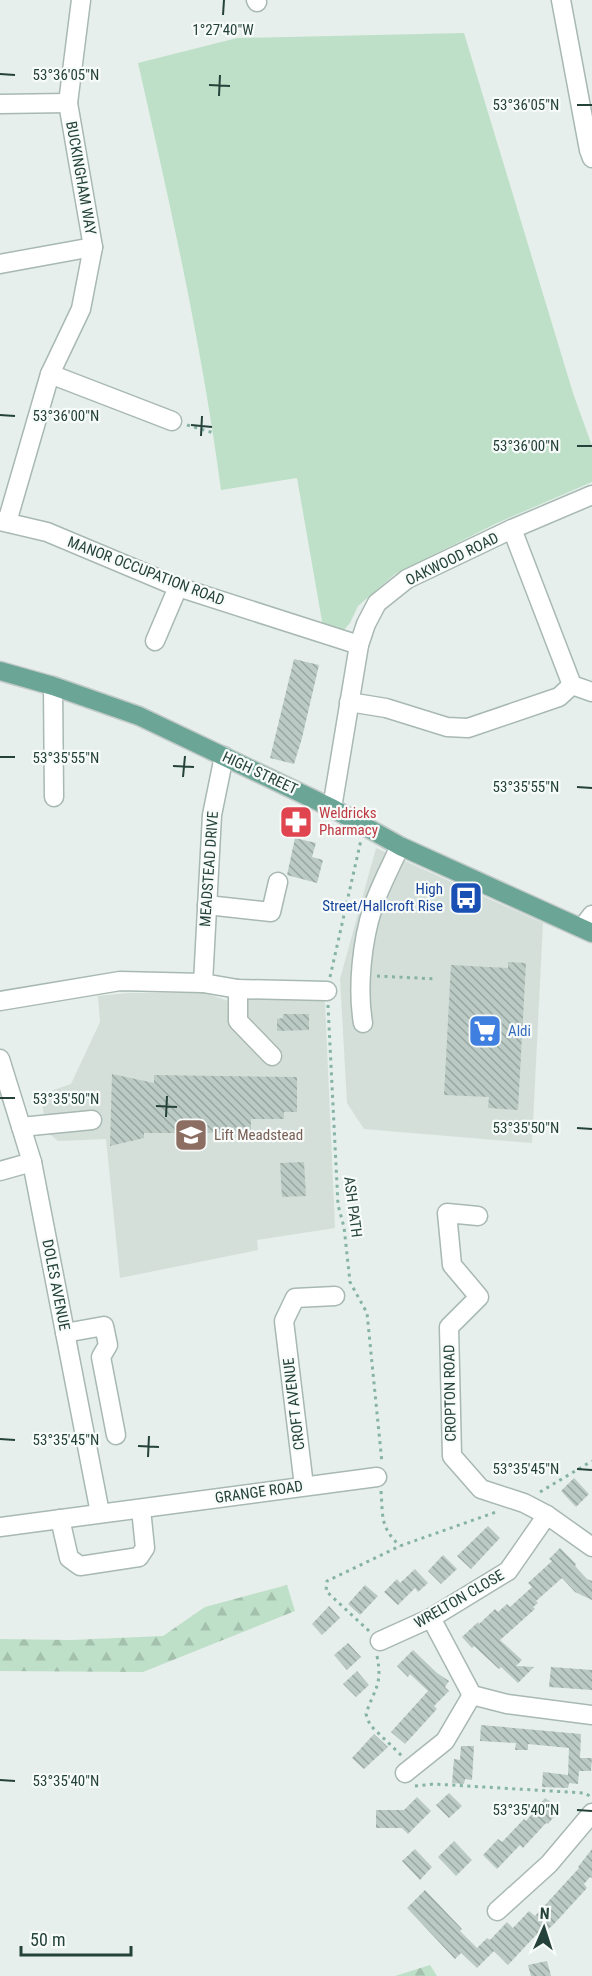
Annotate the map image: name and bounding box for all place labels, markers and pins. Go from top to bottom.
pharmacy icon: Weldricks Pharmacy [278,804,314,840]
place label: Weldricks Pharmacy [319,804,378,839]
place label: High Street/Hallcroft Rise [322,880,443,915]
bus stop icon: High Street/Hallcroft Rise [448,880,484,916]
supermarket icon: Aldi [467,1013,503,1049]
place label: Aldi [508,1022,531,1040]
school or university icon: Lift Meadstead [173,1117,209,1153]
place label: Lift Meadstead [214,1126,303,1144]

